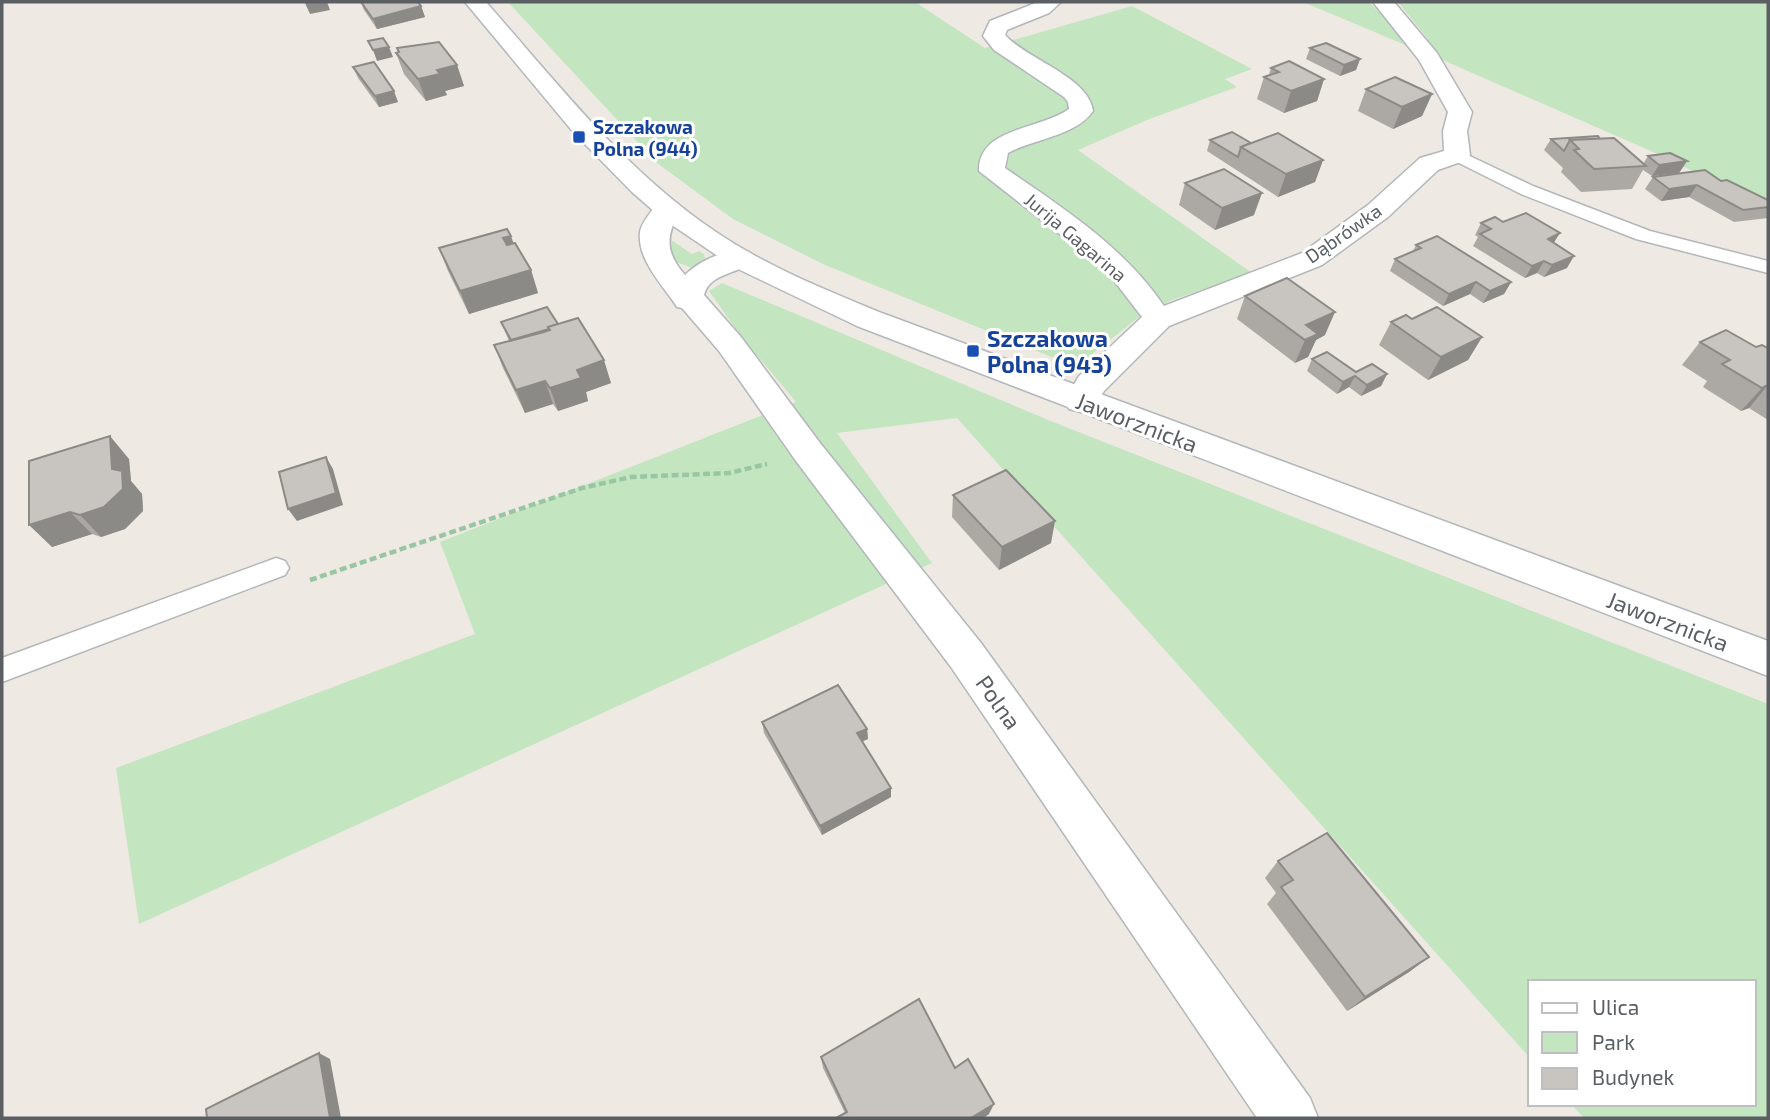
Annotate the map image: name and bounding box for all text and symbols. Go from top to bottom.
place label: Szczakowa Polna (944) [593,115,698,160]
marker: Szczakowa Polna (944) [571,129,587,145]
street label: Jurija Gagarina [1020,188,1132,286]
street label: Dąbrówka [1300,198,1386,268]
place label: Szczakowa Polna (943) [987,324,1112,378]
marker: Szczakowa Polna (943) [965,343,981,359]
street label: Jaworznicka [1072,386,1202,458]
street label: Jaworznicka [1603,585,1733,657]
street label: Polna [971,670,1027,734]
legend [1528,980,1756,1106]
text: Ulica [1592,994,1639,1019]
text: Park [1592,1029,1635,1054]
text: Budynek [1592,1064,1675,1089]

